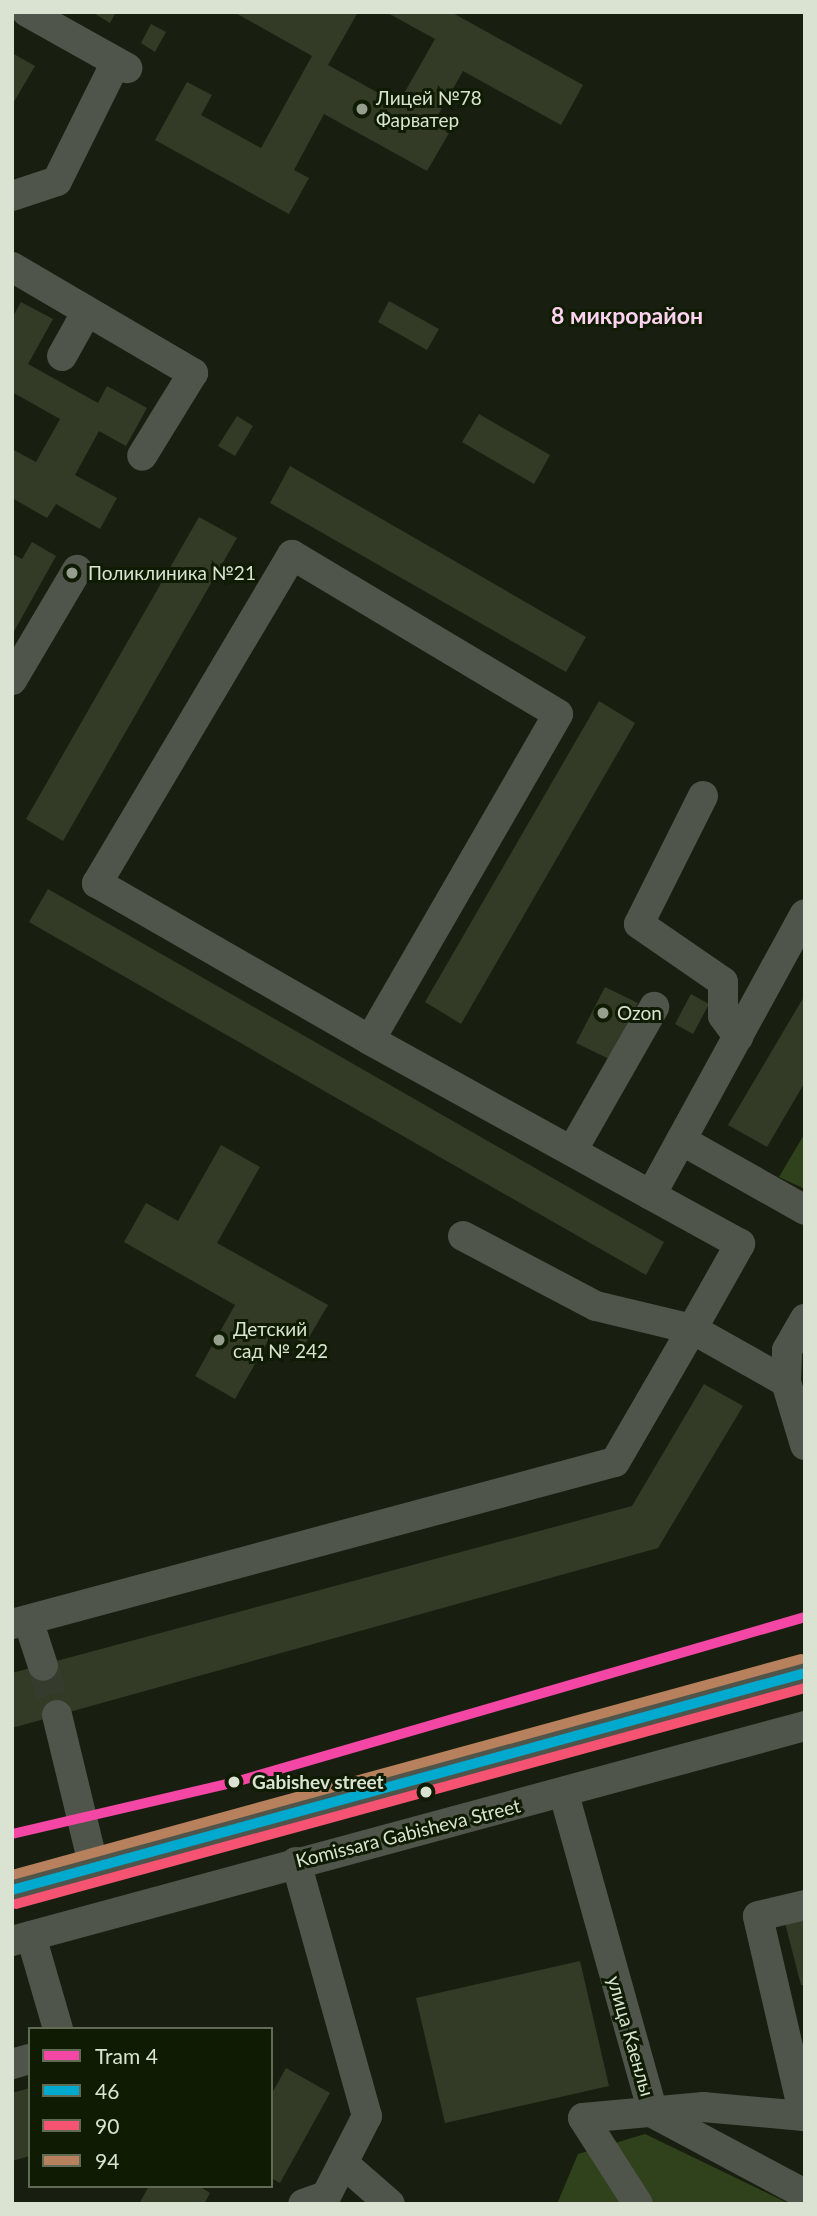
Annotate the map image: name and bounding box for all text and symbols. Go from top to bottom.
place label: Лицей №78 Фарватер [376,87,482,131]
marker: Лицей №78 Фарватер [354,101,370,117]
district label: 8 микрорайон [551,301,703,329]
place label: Поликлиника №21 [88,562,256,584]
marker: Поликлиника №21 [62,563,82,583]
place label: Ozon [617,1002,662,1024]
marker: Ozon [595,1005,611,1021]
place label: Детский сад № 242 [233,1318,328,1362]
marker: Детский сад № 242 [211,1332,227,1348]
marker: Gabishev street [222,1770,246,1794]
place label: Gabishev street [252,1771,384,1793]
unlabelled marker [419,1785,433,1799]
street label: Komissara Gabisheva Street [293,1794,523,1872]
street label: улица Каенлы [603,1973,659,2099]
legend [28,2027,273,2188]
text: Tram 4 [95,2043,158,2068]
text: 46 [95,2078,119,2103]
text: 90 [95,2113,119,2138]
text: 94 [95,2148,119,2173]

